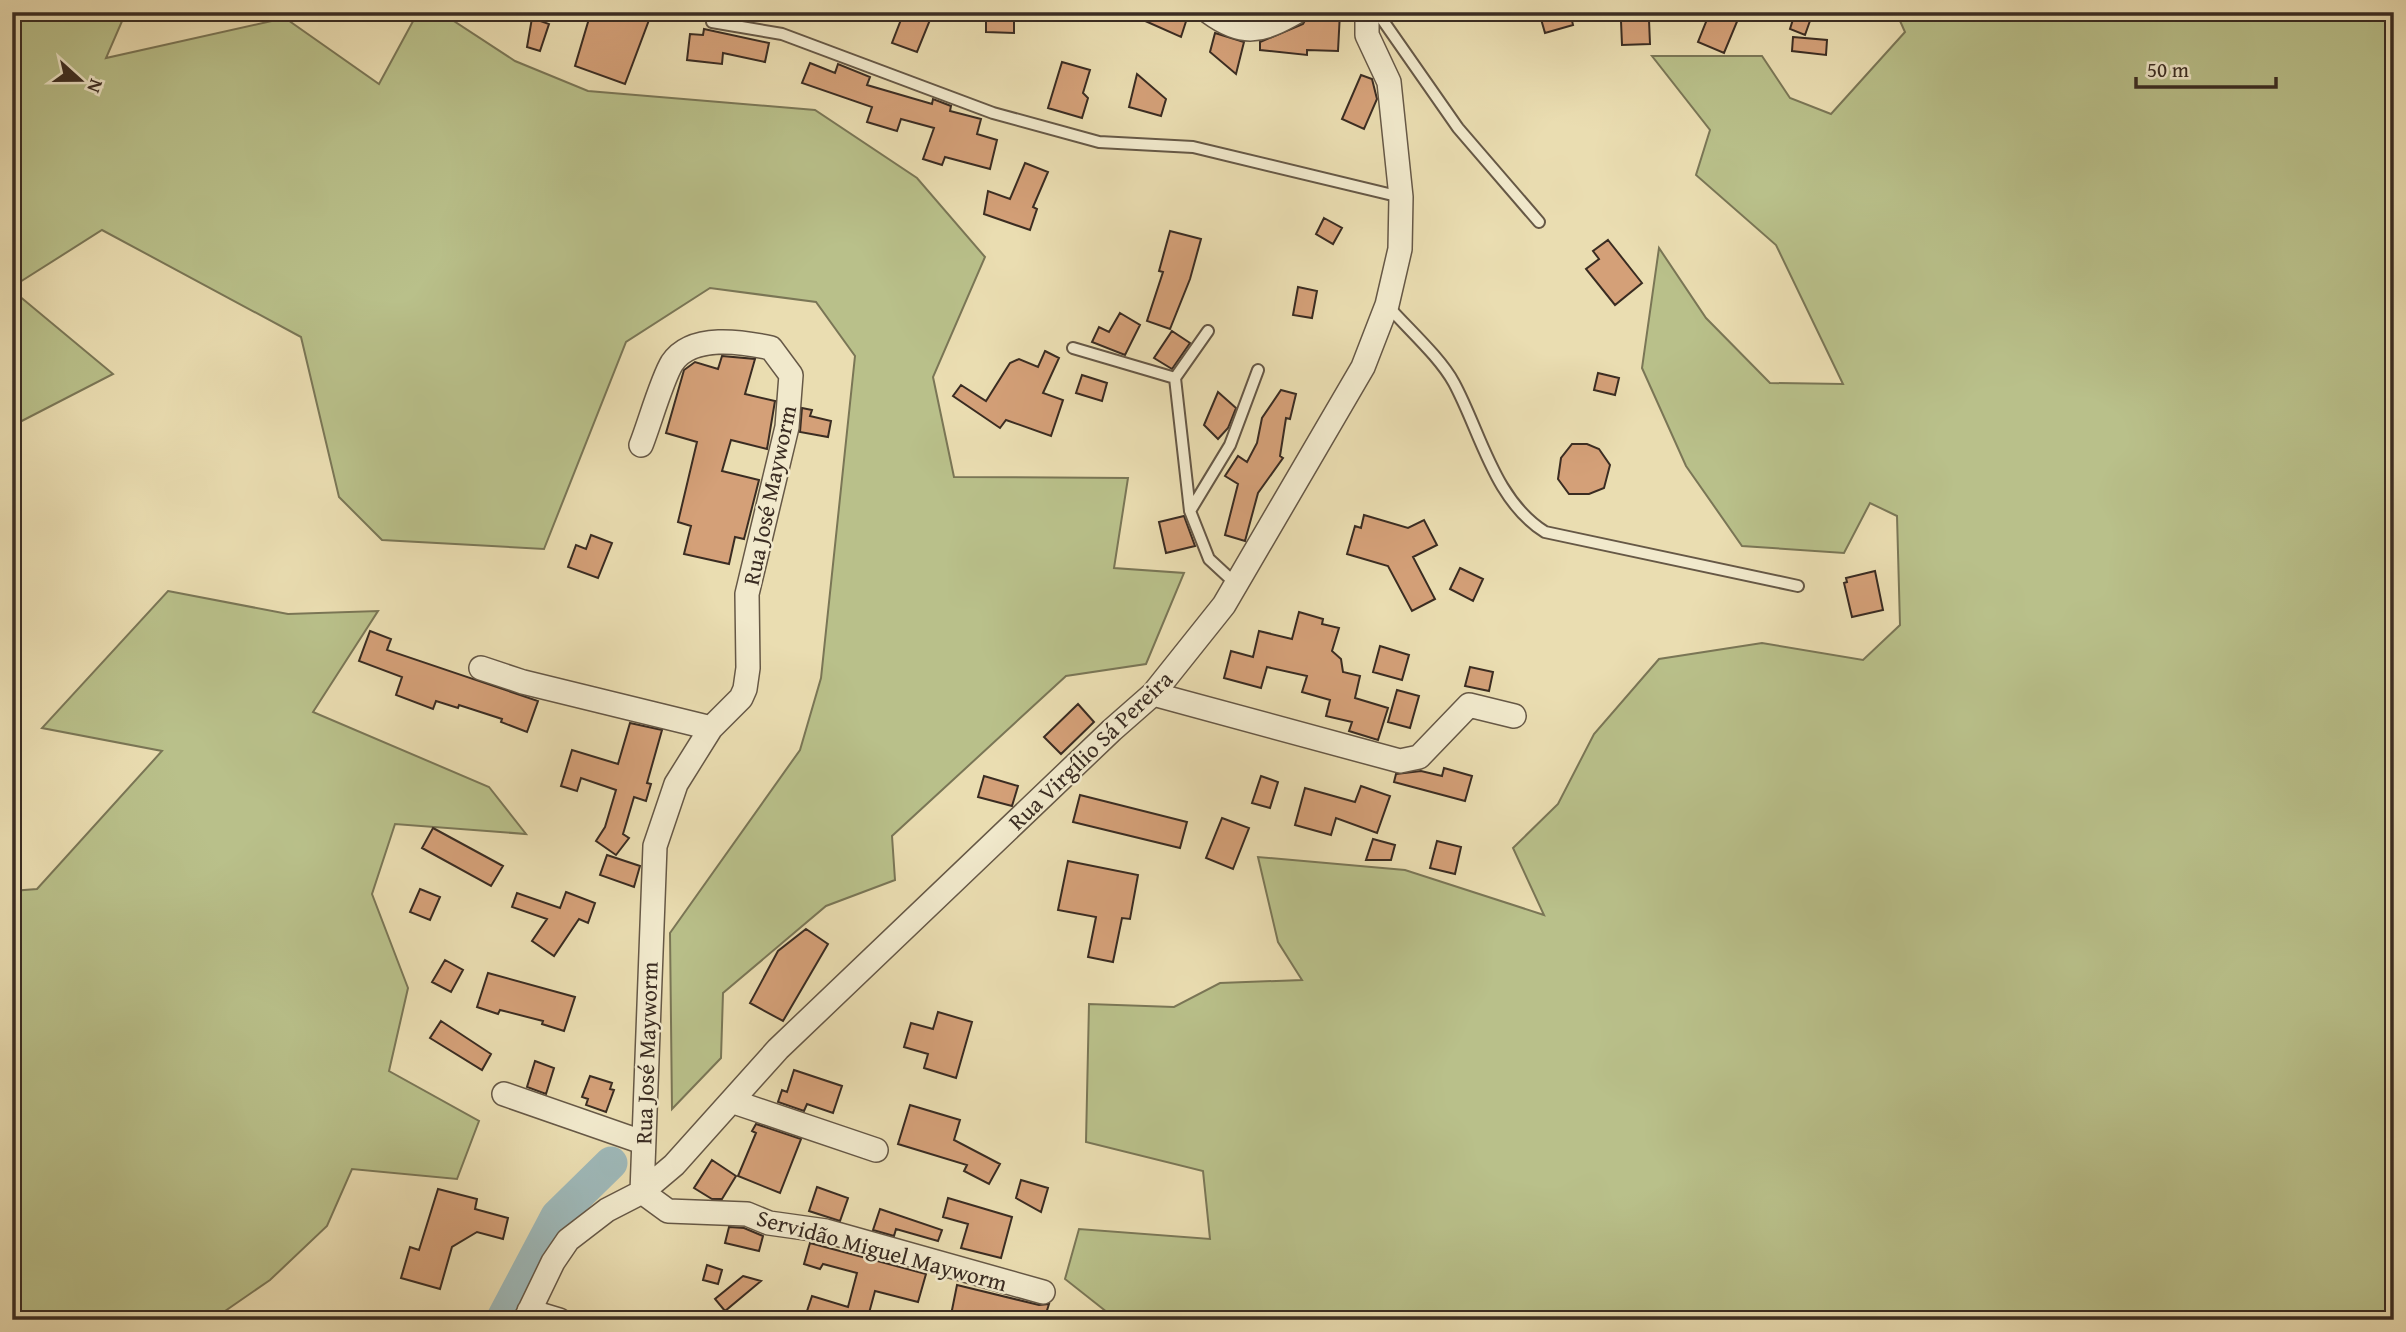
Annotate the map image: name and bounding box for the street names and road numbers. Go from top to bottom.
street label: Rua José Mayworm [734,402,804,588]
street label: Rua Virgílio Sá Pereira [1000,663,1180,837]
street label: Rua José Mayworm [626,961,666,1145]
street label: Servidão Miguel Mayworm [753,1201,1011,1299]

